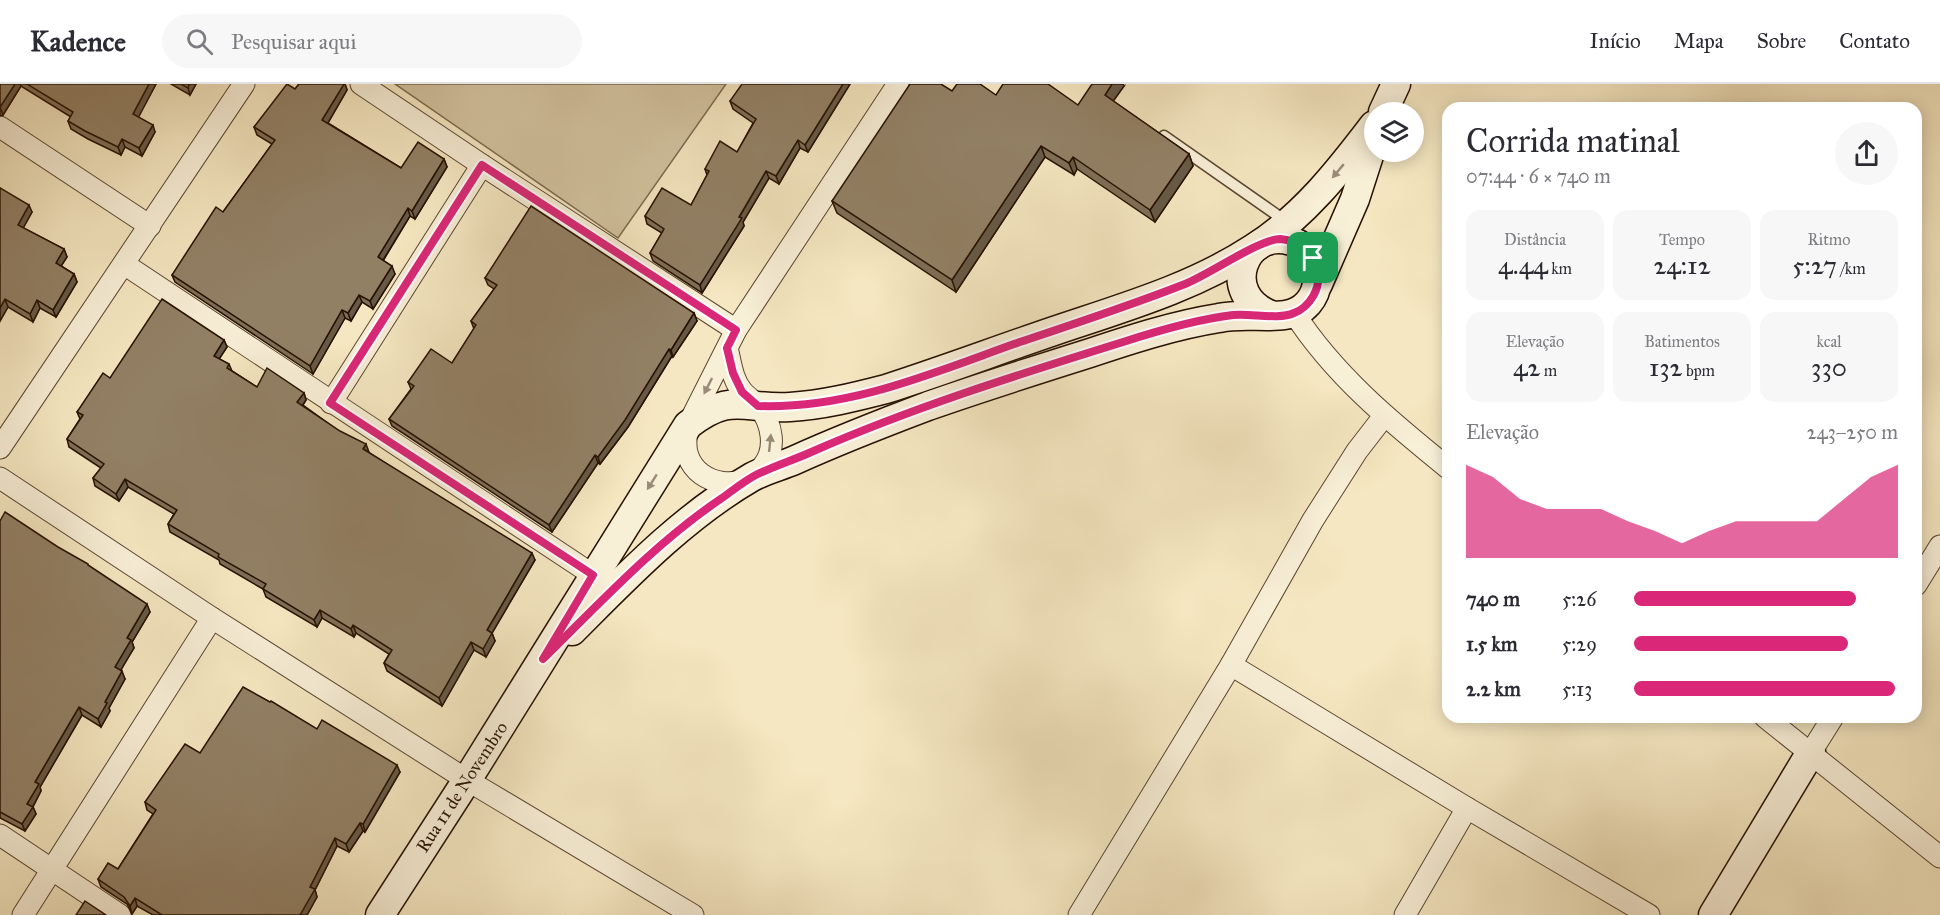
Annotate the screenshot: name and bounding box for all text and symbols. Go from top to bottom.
search box [162,14,582,68]
text: Kadence [30,24,126,59]
icon: search [183,25,216,58]
text: Pesquisar aqui [231,28,356,55]
text: Início [1590,28,1641,54]
text: Mapa [1674,28,1724,54]
text: Sobre [1757,28,1806,54]
text: Contato [1839,28,1910,54]
map controls [1364,102,1424,162]
button: layers [1364,102,1424,162]
text: Corrida matinal [1466,121,1680,161]
button: share [1835,122,1898,185]
one-way arrow [1331,163,1344,179]
text: 07:44 · 6 × 740 m [1466,164,1611,188]
text: Distância [1504,230,1566,249]
text: Tempo [1659,230,1705,249]
text: Ritmo [1808,230,1850,249]
pin [1287,232,1338,283]
icon: arrive [1296,241,1329,274]
text: 4.44 [1498,249,1548,281]
text: 24:12 [1654,249,1710,281]
text: 5:27 [1792,249,1837,281]
text: km [1548,259,1572,278]
text: /km [1837,259,1866,278]
text: Elevação [1506,332,1564,351]
text: Batimentos [1644,332,1720,351]
text: kcal [1816,332,1842,351]
text: 42 [1513,351,1540,383]
text: 132 [1649,351,1682,383]
text: 330 [1811,351,1847,383]
text: m [1540,361,1557,380]
text: bpm [1682,361,1715,380]
one-way arrow [703,378,713,395]
text: Elevação [1466,420,1539,444]
text: 243–250 m [1807,420,1898,444]
one-way arrow [765,433,775,452]
one-way arrow [646,474,657,490]
text: 740 m [1466,587,1520,611]
text: 5:26 [1562,587,1596,611]
text: 1.5 km [1466,632,1517,656]
text: 5:29 [1562,632,1597,656]
text: 2.2 km [1466,677,1521,701]
text: 5:13 [1562,677,1592,701]
street label: Rua 11 de Novembro [411,717,513,857]

